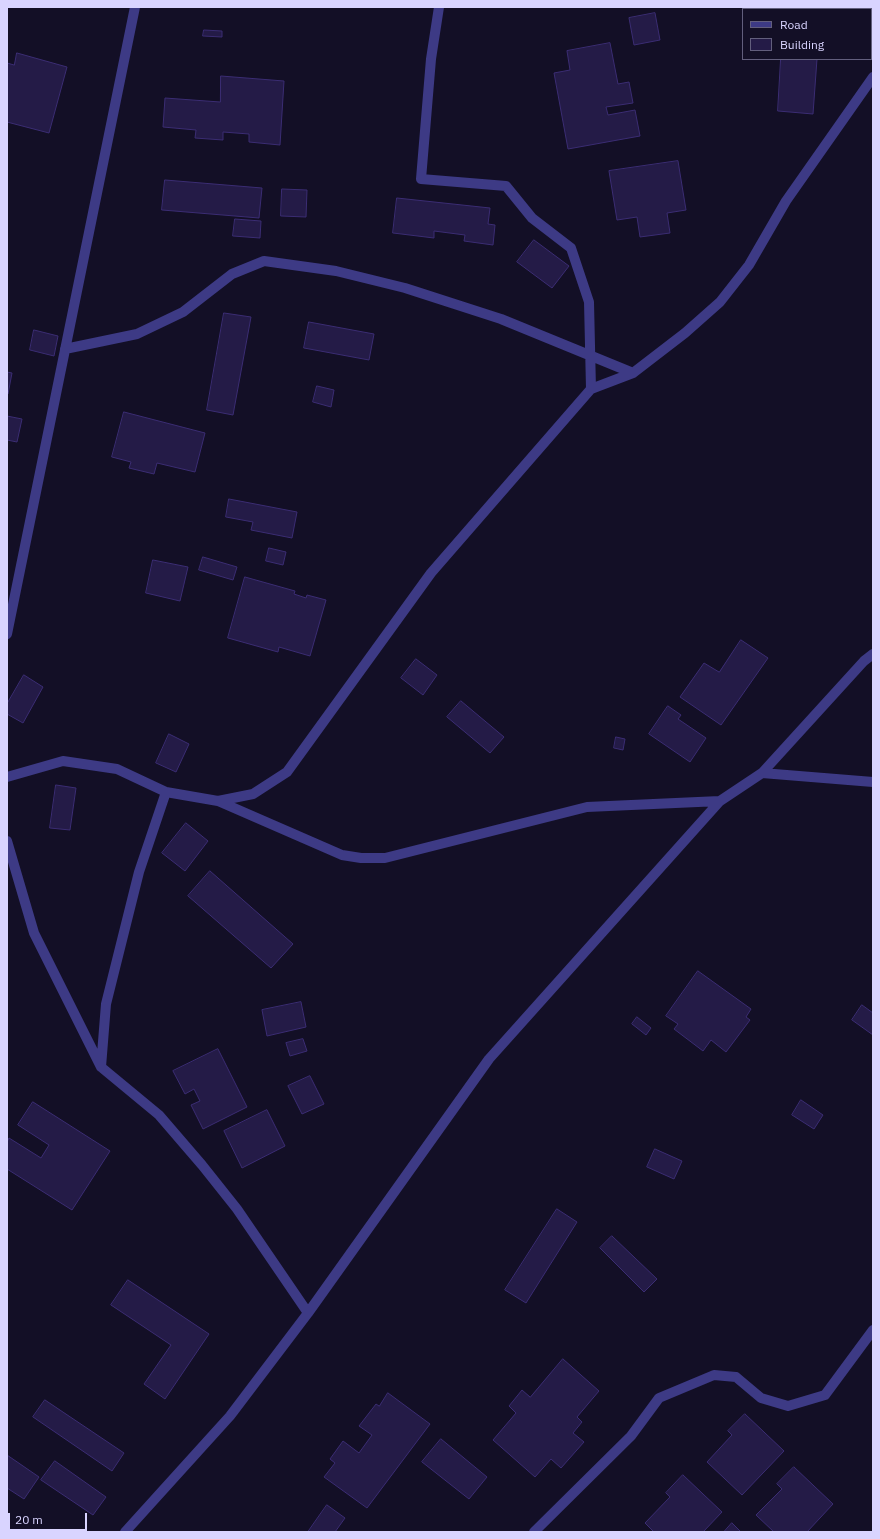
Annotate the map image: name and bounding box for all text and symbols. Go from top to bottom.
legend [742,8,872,60]
text: Road [780,17,808,32]
text: Building [780,37,824,52]
scale bar [10,1505,89,1531]
text: 20 m [15,1512,43,1527]

